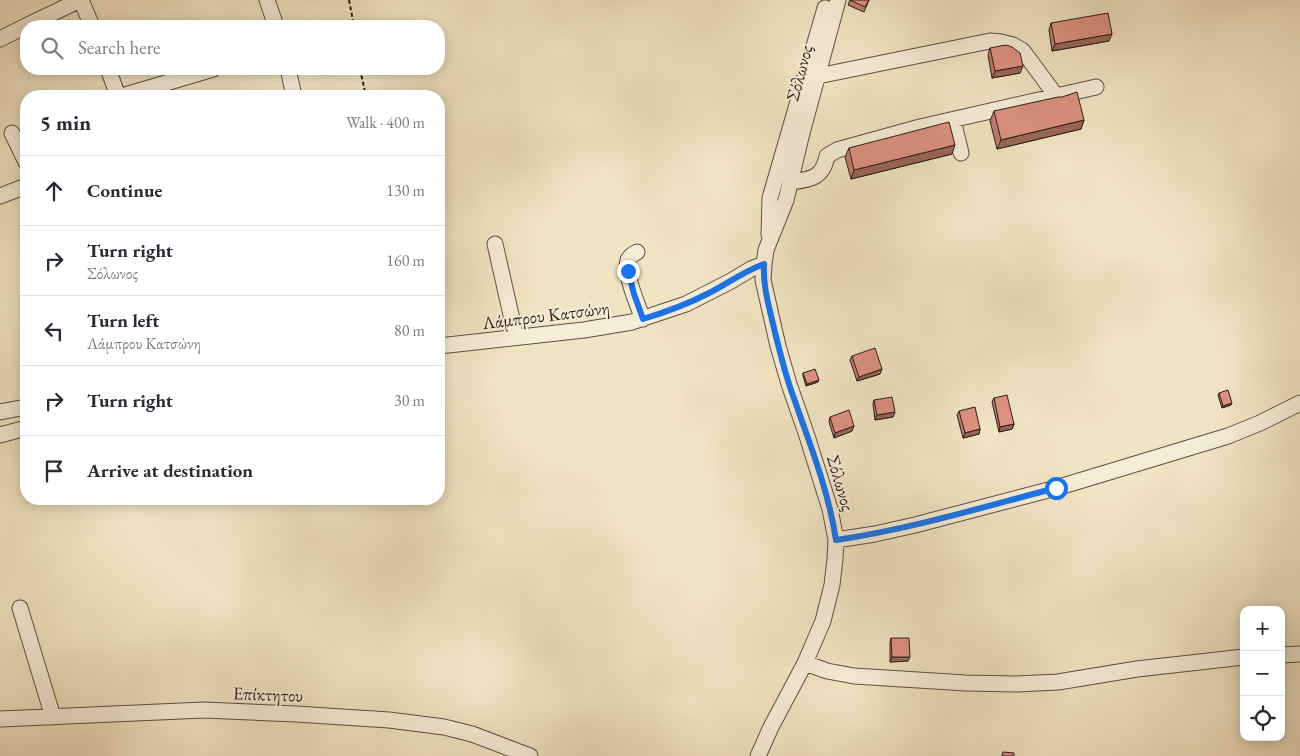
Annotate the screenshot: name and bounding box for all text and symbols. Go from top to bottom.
search box [20,20,445,75]
icon: search [38,34,66,62]
text: Search here [78,35,160,60]
street label: Σόλωνος [780,42,818,104]
text: 5 min [40,109,91,136]
text: Walk · 400 m [346,112,425,133]
icon: ahead [40,177,68,205]
text: Continue [87,178,162,203]
text: 130 m [386,180,425,201]
text: Turn right [87,238,173,263]
icon: right [40,247,68,275]
text: 160 m [386,250,425,271]
route end [617,260,640,283]
text: Σόλωνος [87,263,138,284]
street label: Λάμπρου Κατσώνη [480,296,611,334]
text: Turn left [87,308,159,333]
icon: left [40,317,68,345]
text: 80 m [394,320,425,341]
text: Λάμπρου Κατσώνη [87,333,201,354]
icon: right [40,387,68,415]
text: Turn right [87,388,173,413]
text: 30 m [394,390,425,411]
street label: Σόλωνος [822,452,860,514]
icon: arrive [40,457,68,485]
text: Arrive at destination [87,458,253,483]
route start [1045,477,1068,500]
map controls [1240,606,1285,741]
button: + [1240,606,1285,651]
button: − [1240,651,1285,696]
street label: Επίκτητου [232,681,304,707]
button: locate [1240,696,1285,741]

